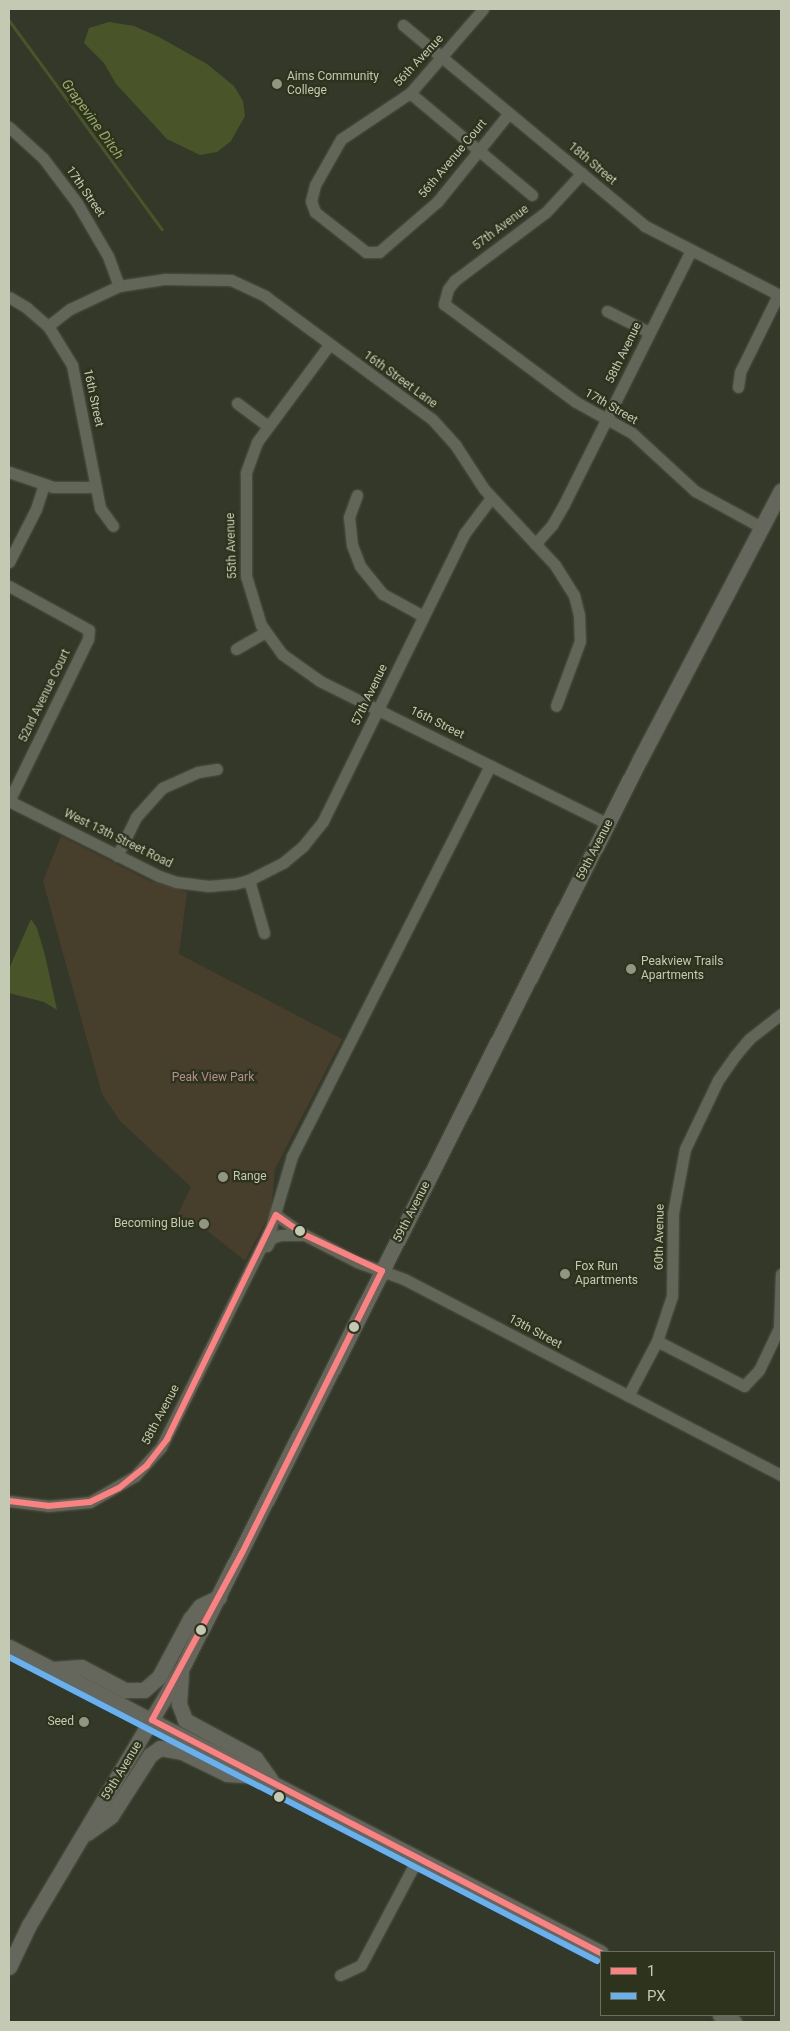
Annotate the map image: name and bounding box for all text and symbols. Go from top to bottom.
street label: 56th Avenue [391,32,447,90]
place label: Aims Community College [287,70,379,98]
water label: Grapevine Ditch [58,76,128,162]
marker: Aims Community College [271,78,283,90]
street label: 56th Avenue Court [416,117,490,201]
street label: 18th Street [565,140,619,188]
street label: 17th Street [62,164,108,220]
street label: 57th Avenue [470,202,532,254]
street label: 58th Avenue [603,320,645,386]
street label: 16th Street Lane [360,348,440,412]
street label: 16th Street [80,368,106,428]
street label: 17th Street [582,386,640,428]
street label: 55th Avenue [224,513,240,579]
street label: 52nd Avenue Court [16,647,74,745]
street label: 57th Avenue [349,662,391,728]
street label: 16th Street [407,704,467,742]
street label: West 13th Street Road [61,806,175,872]
street label: 59th Avenue [574,817,616,883]
place label: Peakview Trails Apartments [641,955,724,983]
marker: Peakview Trails Apartments [625,963,637,975]
park label: Peak View Park [172,1071,254,1085]
place label: Range [233,1170,267,1184]
marker: Range [217,1171,229,1183]
street label: 59th Avenue [391,1179,433,1245]
street label: 60th Avenue [652,1204,668,1270]
place label: Becoming Blue [114,1217,194,1231]
marker: Becoming Blue [198,1218,210,1230]
unlabelled marker [295,1226,305,1236]
place label: Fox Run Apartments [575,1260,638,1288]
marker: Fox Run Apartments [559,1268,571,1280]
street label: 13th Street [506,1312,564,1352]
unlabelled marker [349,1322,359,1332]
street label: 58th Avenue [139,1382,183,1448]
unlabelled marker [196,1625,206,1635]
place label: Seed [47,1715,74,1729]
marker: Seed [78,1716,90,1728]
street label: 59th Avenue [99,1739,145,1803]
unlabelled marker [274,1792,284,1802]
legend [600,1951,775,2016]
text: 1 [647,1962,655,1980]
text: PX [647,1987,666,2005]

